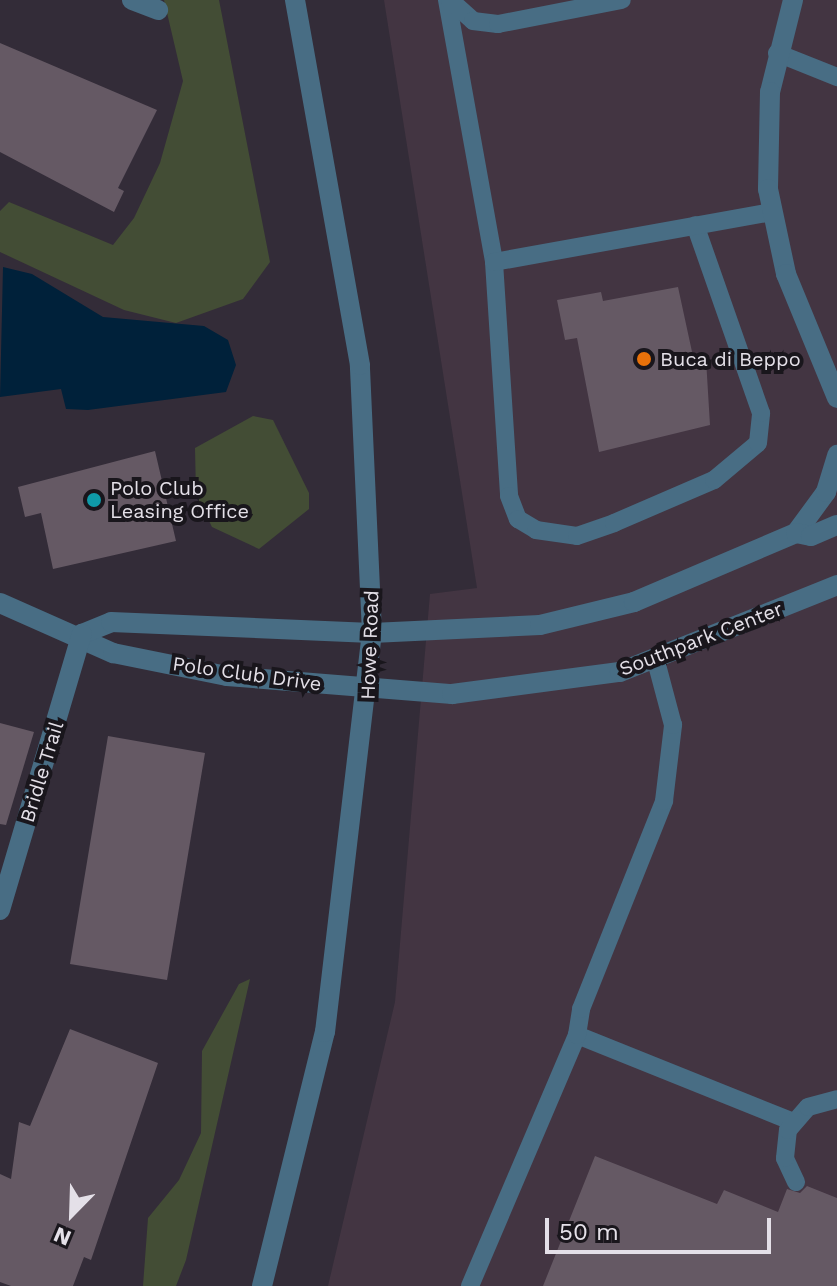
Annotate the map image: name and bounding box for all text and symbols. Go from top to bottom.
place label: Buca di Beppo [660,347,801,371]
marker: Buca di Beppo [635,350,653,368]
place label: Polo Club Leasing Office [110,476,249,523]
marker: Polo Club Leasing Office [85,491,103,509]
street label: Howe Road [356,590,384,700]
street label: Southpark Center [616,597,786,681]
street label: Polo Club Drive [171,652,323,696]
street label: Bridle Trail [15,718,69,826]
north arrow [32,1174,112,1254]
scale bar [549,1202,775,1252]
text: 50 m [559,1218,619,1246]
text: N [50,1222,75,1251]

